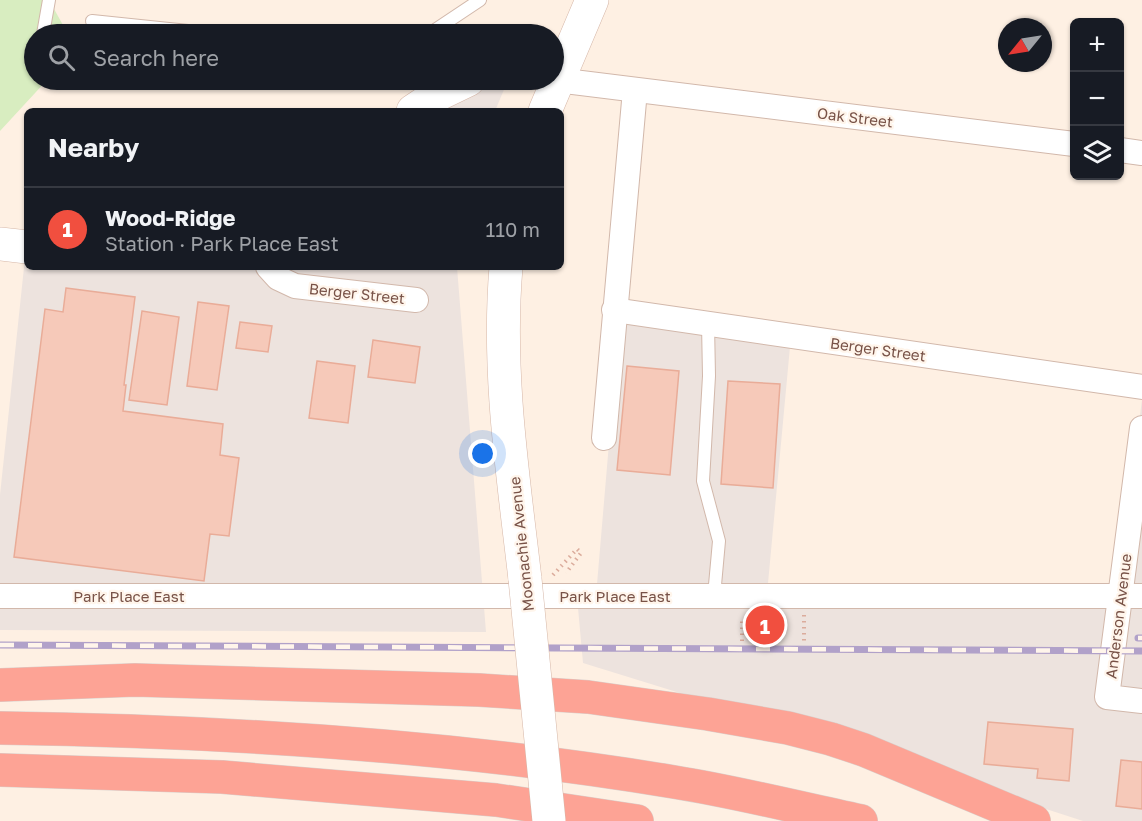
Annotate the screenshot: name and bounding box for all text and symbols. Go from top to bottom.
north arrow [998,18,1052,72]
map controls [1070,18,1124,180]
button: + [1070,18,1124,72]
search box [24,24,564,90]
icon: search [45,41,78,74]
text: Search here [93,44,219,71]
button: − [1070,72,1124,126]
street label: Oak Street [816,103,894,131]
button: layers [1070,126,1124,180]
text: Nearby [48,132,139,163]
text: Wood-Ridge [105,204,236,231]
text: 1 [62,217,73,241]
text: 110 m [486,217,540,241]
text: Station · Park Place East [105,231,339,255]
street label: Berger Street [308,279,406,307]
street label: Berger Street [829,333,927,365]
your location [468,439,497,468]
street label: Moonachie Avenue [505,475,537,612]
street label: Anderson Avenue [1101,552,1135,680]
street label: Park Place East [73,587,185,605]
street label: Park Place East [559,587,671,605]
pin: 1 [746,602,784,648]

